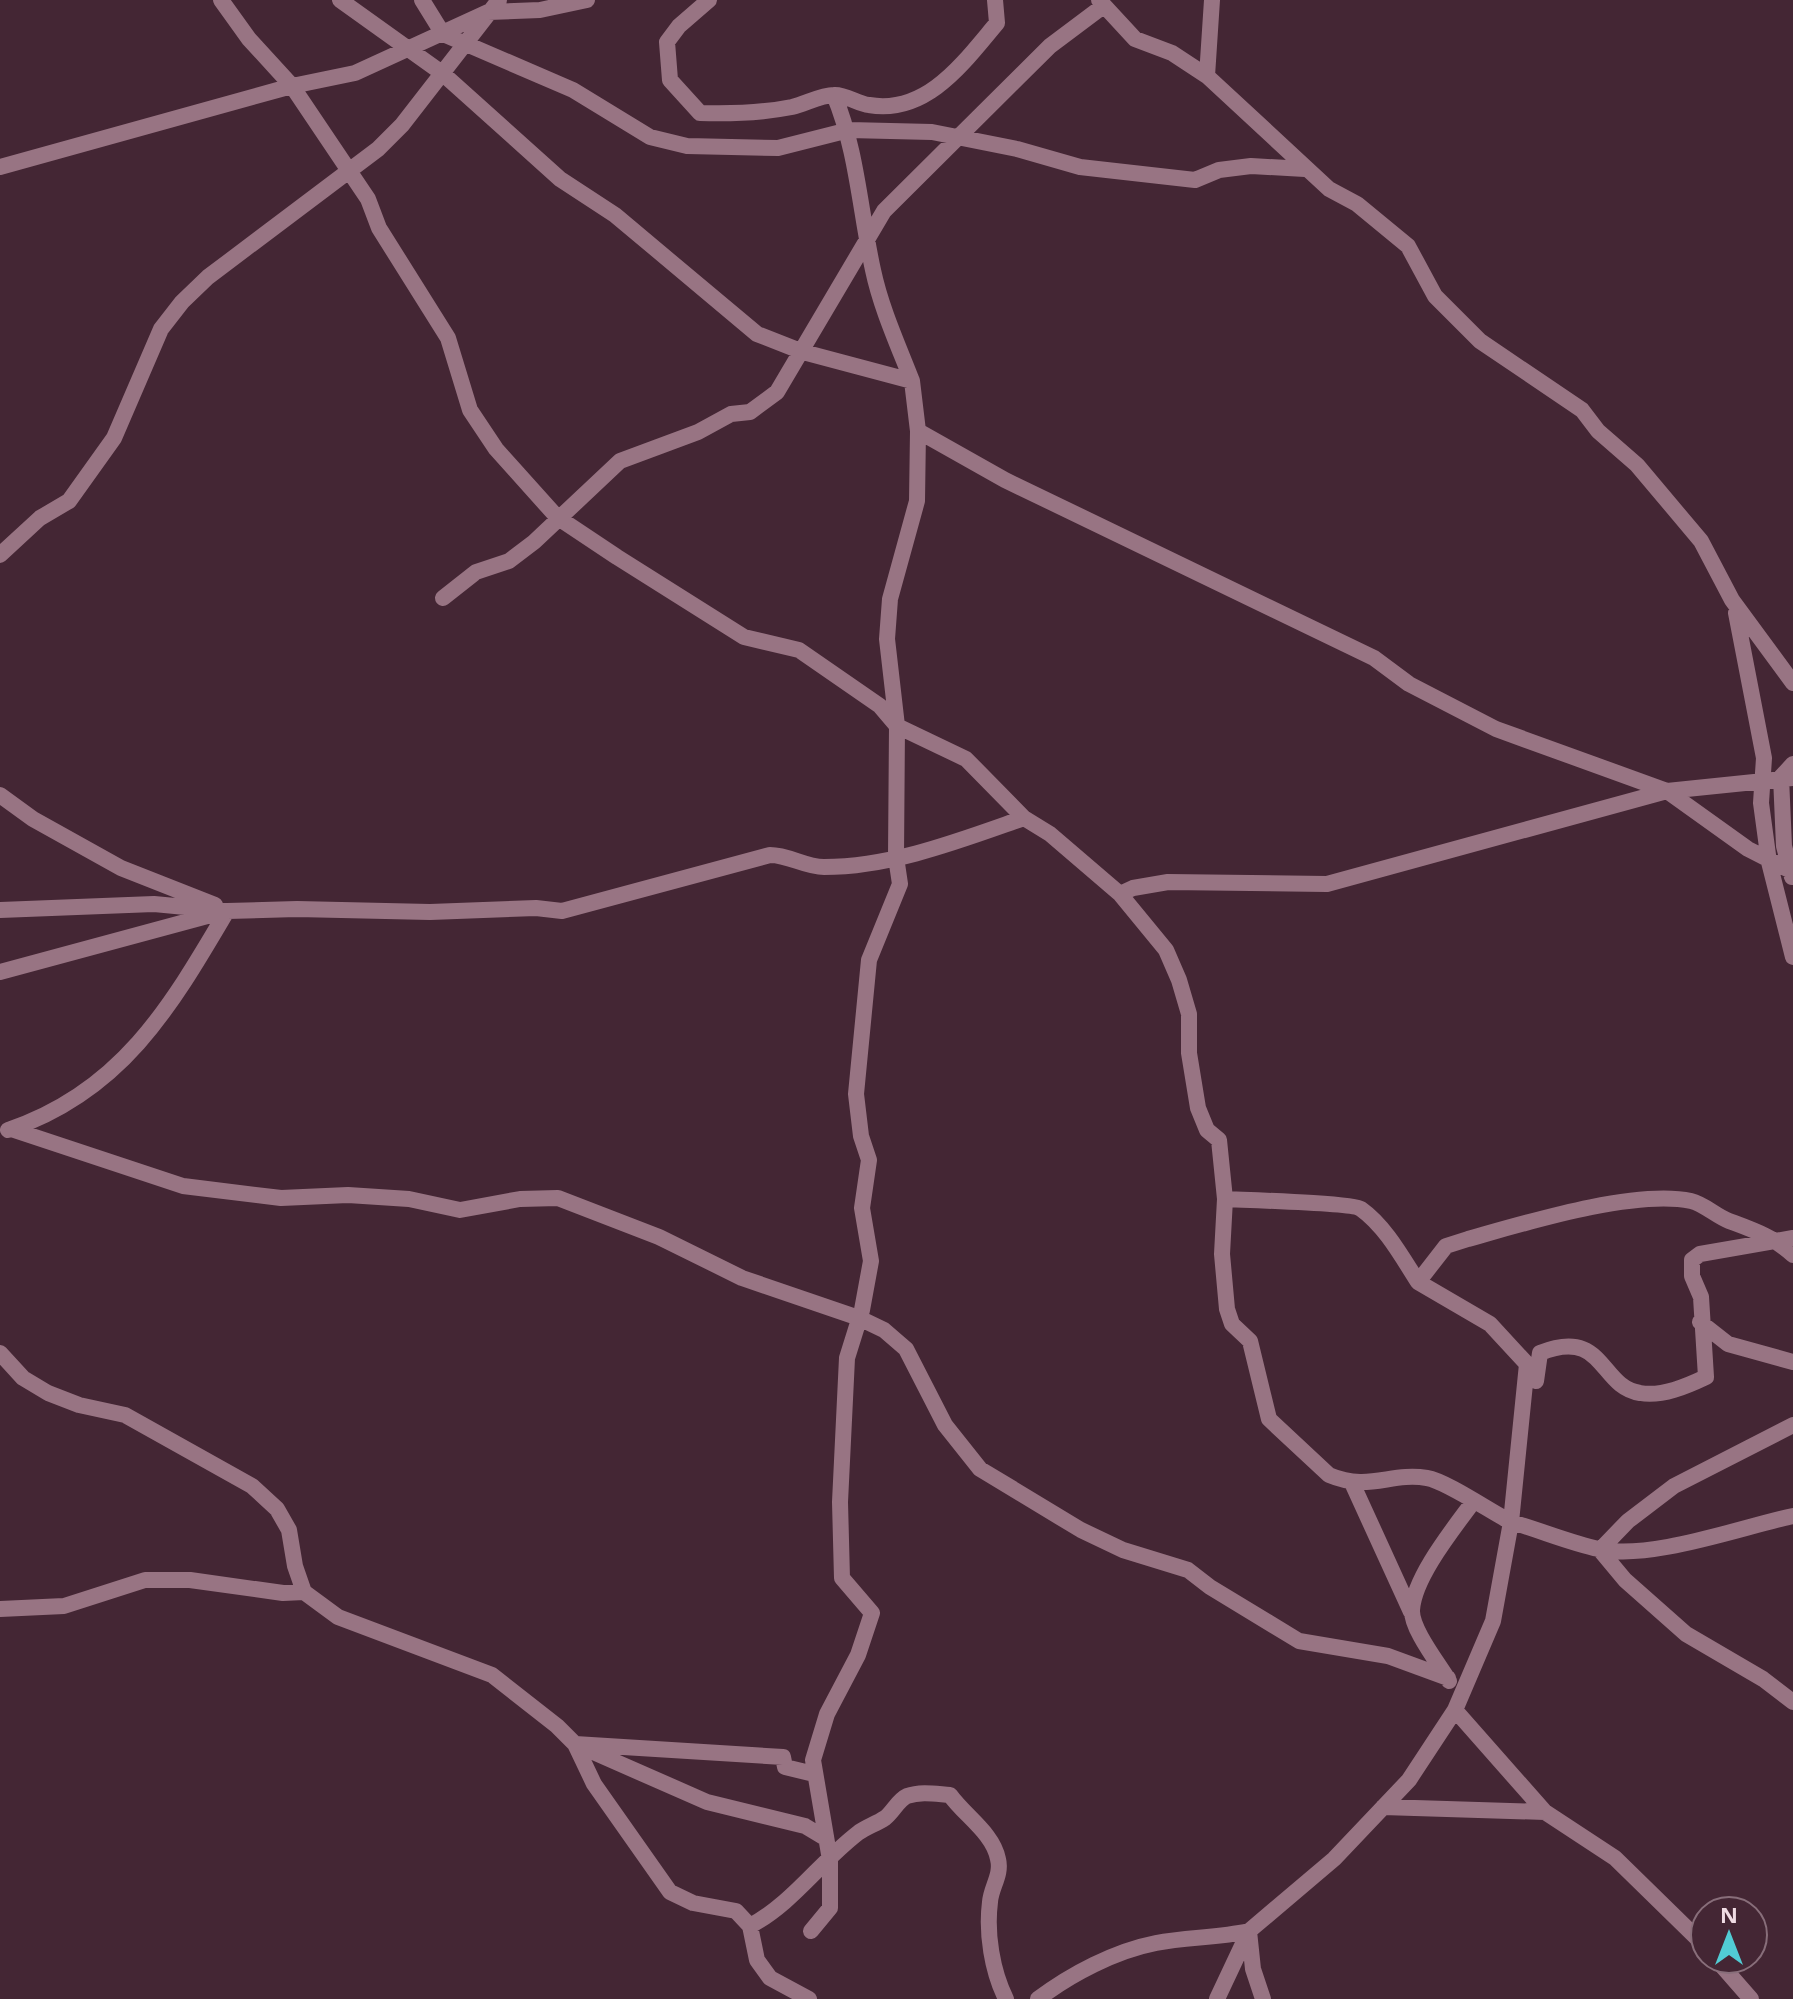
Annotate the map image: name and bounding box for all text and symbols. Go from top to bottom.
north arrow [1689,1895,1769,1975]
text: N [1720,1899,1738,1929]

